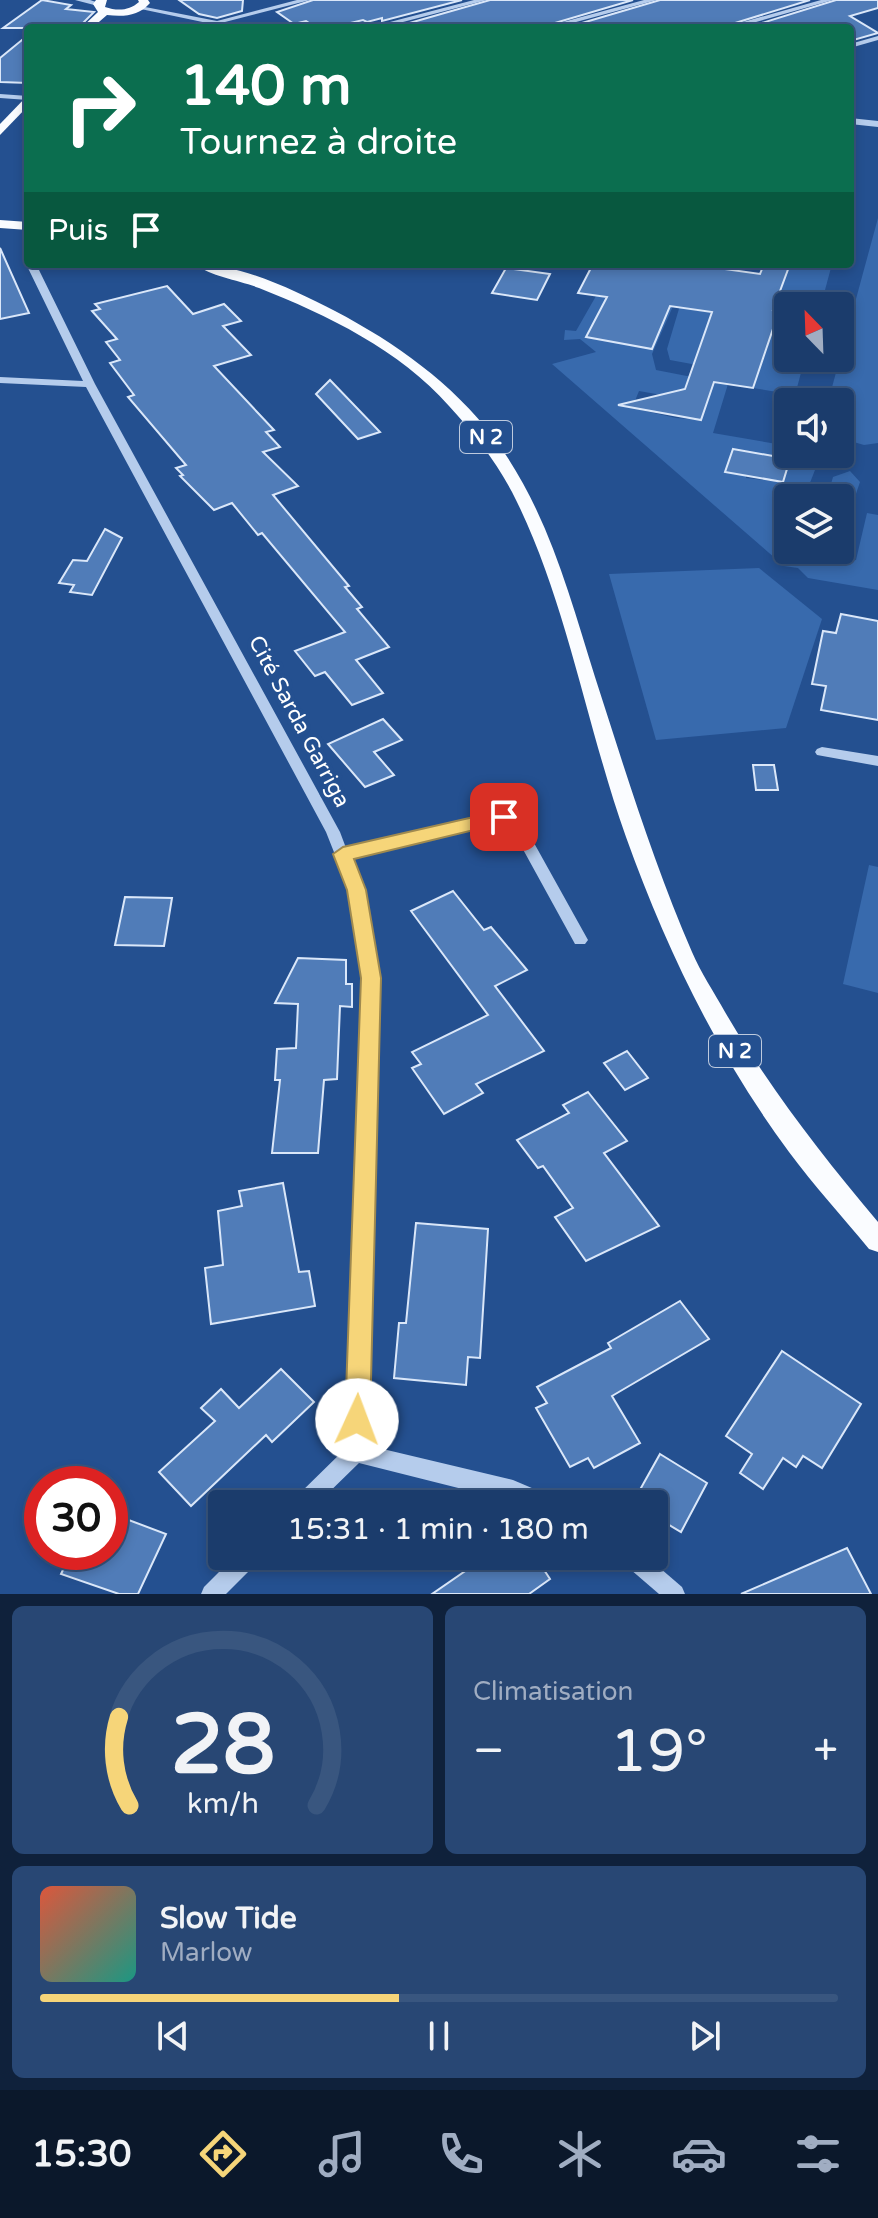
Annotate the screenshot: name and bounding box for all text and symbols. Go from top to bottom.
text: 140 m [180,53,351,120]
icon: right [48,56,152,160]
text: Tournez à droite [180,121,457,164]
icon: arrive [124,208,168,252]
text: Puis [48,212,108,249]
north arrow [774,292,854,372]
map controls [774,292,854,564]
button: sound [774,388,854,468]
road number: N 2 [460,421,512,453]
button: layers [774,484,854,564]
street label: Cité Sarda Garriga [243,631,355,812]
pin [470,783,538,851]
icon: arrive [482,795,526,839]
road number: N 2 [709,1035,761,1067]
position arrow [315,1378,399,1462]
speed limit sign: 30 [24,1466,128,1570]
text: 15:31 · 1 min · 180 m [287,1511,589,1548]
text: Climatisation [473,1676,633,1707]
text: 28 [170,1696,275,1796]
text: 19° [610,1716,708,1788]
text: − [473,1725,504,1778]
text: + [813,1725,838,1778]
text: km/h [187,1787,258,1821]
text: Slow Tide [160,1900,297,1937]
text: Marlow [160,1937,252,1968]
icon: previous [151,2014,195,2058]
icon: pause [417,2014,461,2058]
icon: next [683,2014,727,2058]
icon: directions [195,2126,251,2182]
icon: music [314,2126,370,2182]
icon: phone [433,2126,489,2182]
icon: climate [552,2126,608,2182]
icon: car [671,2126,727,2182]
icon: filters [790,2126,846,2182]
text: 15:30 [32,2133,131,2176]

